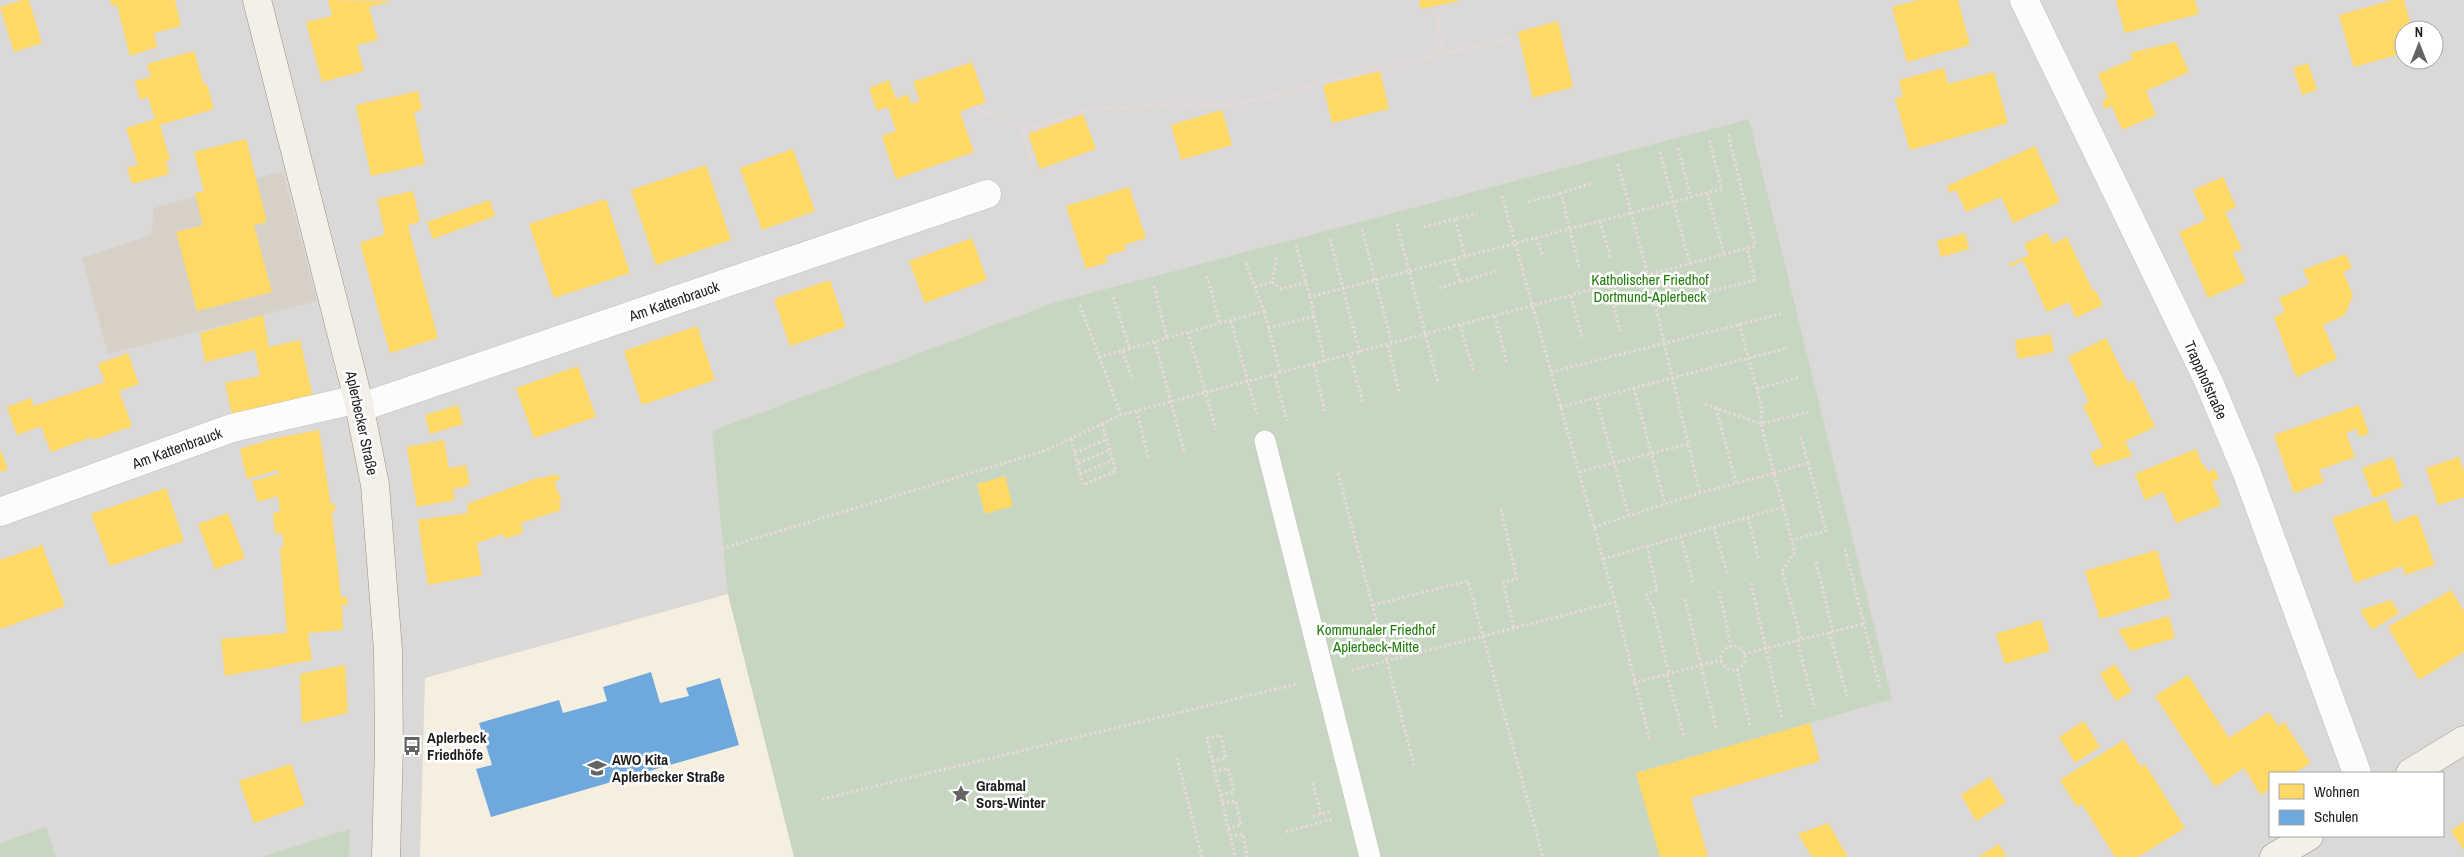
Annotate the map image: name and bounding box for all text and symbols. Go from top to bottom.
north arrow [2394,20,2444,70]
text: N [2415,23,2423,41]
park label: Katholischer Friedhof Dortmund-Aplerbeck [1591,269,1709,307]
street label: Am Kattenbrauck [625,275,723,327]
street label: Trapphofstraße [2179,338,2233,423]
street label: Aplerbecker Straße [341,368,383,477]
street label: Am Kattenbrauck [128,422,226,474]
park label: Kommunaler Friedhof Aplerbeck-Mitte [1317,619,1436,657]
place label: Aplerbeck Friedhöfe [427,727,487,765]
bus stop icon: Aplerbeck Friedhöfe [401,735,423,757]
place label: AWO Kita Aplerbecker Straße [612,749,725,787]
school or university icon: AWO Kita Aplerbecker Straße [586,757,608,779]
legend [2269,772,2444,837]
place label: Grabmal Sors-Winter [976,775,1046,813]
text: Wohnen [2314,781,2360,802]
place icon: Grabmal Sors-Winter [950,783,972,805]
text: Schulen [2314,806,2358,827]

